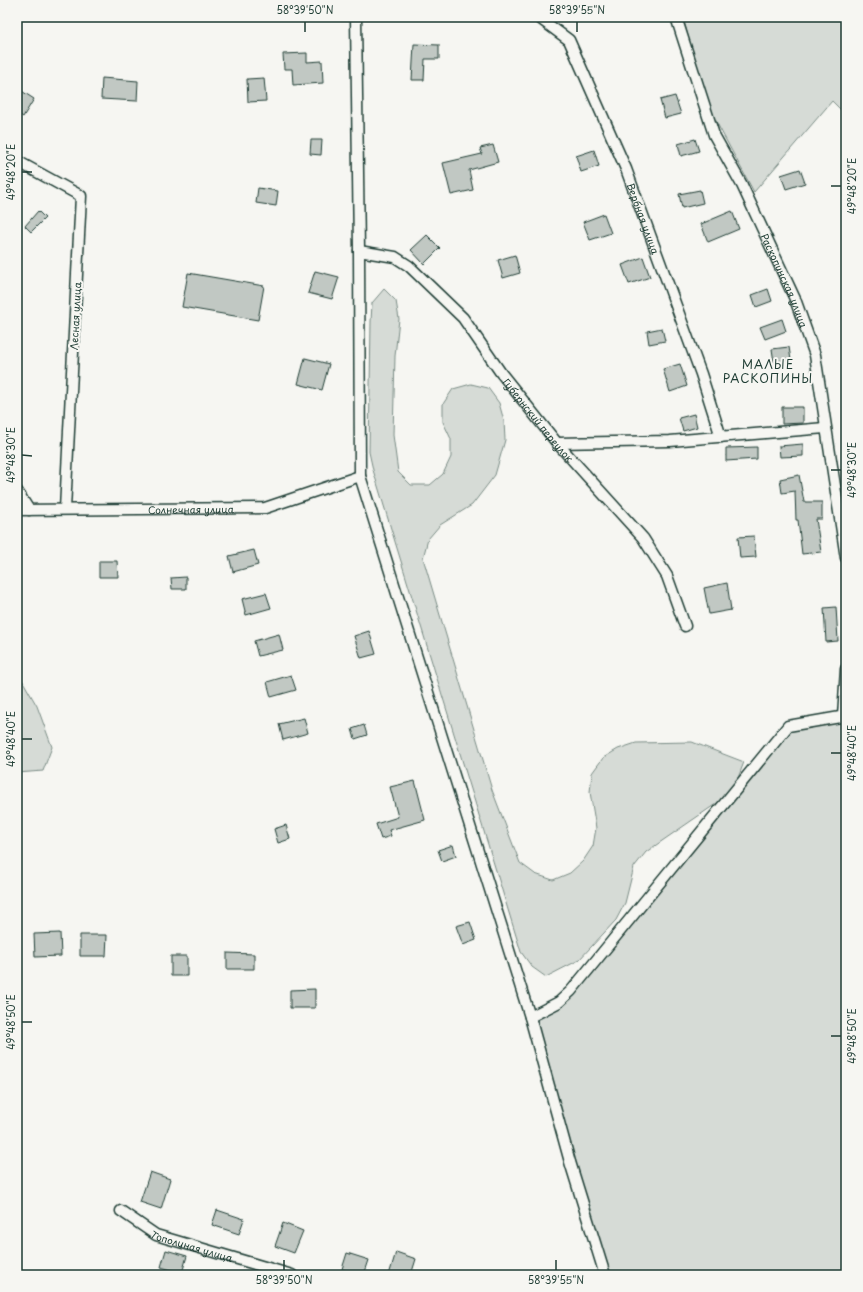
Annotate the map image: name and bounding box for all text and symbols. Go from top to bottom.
text: 58°39'50"N [277,2,334,17]
text: 58°39'55"N [549,2,605,17]
text: 49°48'20"E [3,144,18,200]
text: 49°48'20"E [844,158,859,214]
street label: Вербная улица [624,180,664,257]
street label: Раскопинская улица [758,231,812,330]
street label: Лесная улица [66,281,84,350]
district label: МАЛЫЕ РАСКОПИНЫ [723,355,813,387]
street label: Губернский переулок [500,374,578,465]
text: 49°48'30"E [3,427,18,483]
text: 49°48'30"E [844,442,859,498]
street label: Солнечная улица [148,501,235,516]
text: 49°48'40"E [3,711,18,767]
text: 49°48'40"E [844,725,859,781]
text: 49°48'50"E [3,994,18,1050]
text: 49°48'50"E [844,1008,859,1064]
street label: Тополиная улица [148,1226,235,1265]
text: 58°39'50"N [256,1272,313,1287]
text: 58°39'55"N [528,1272,584,1287]

